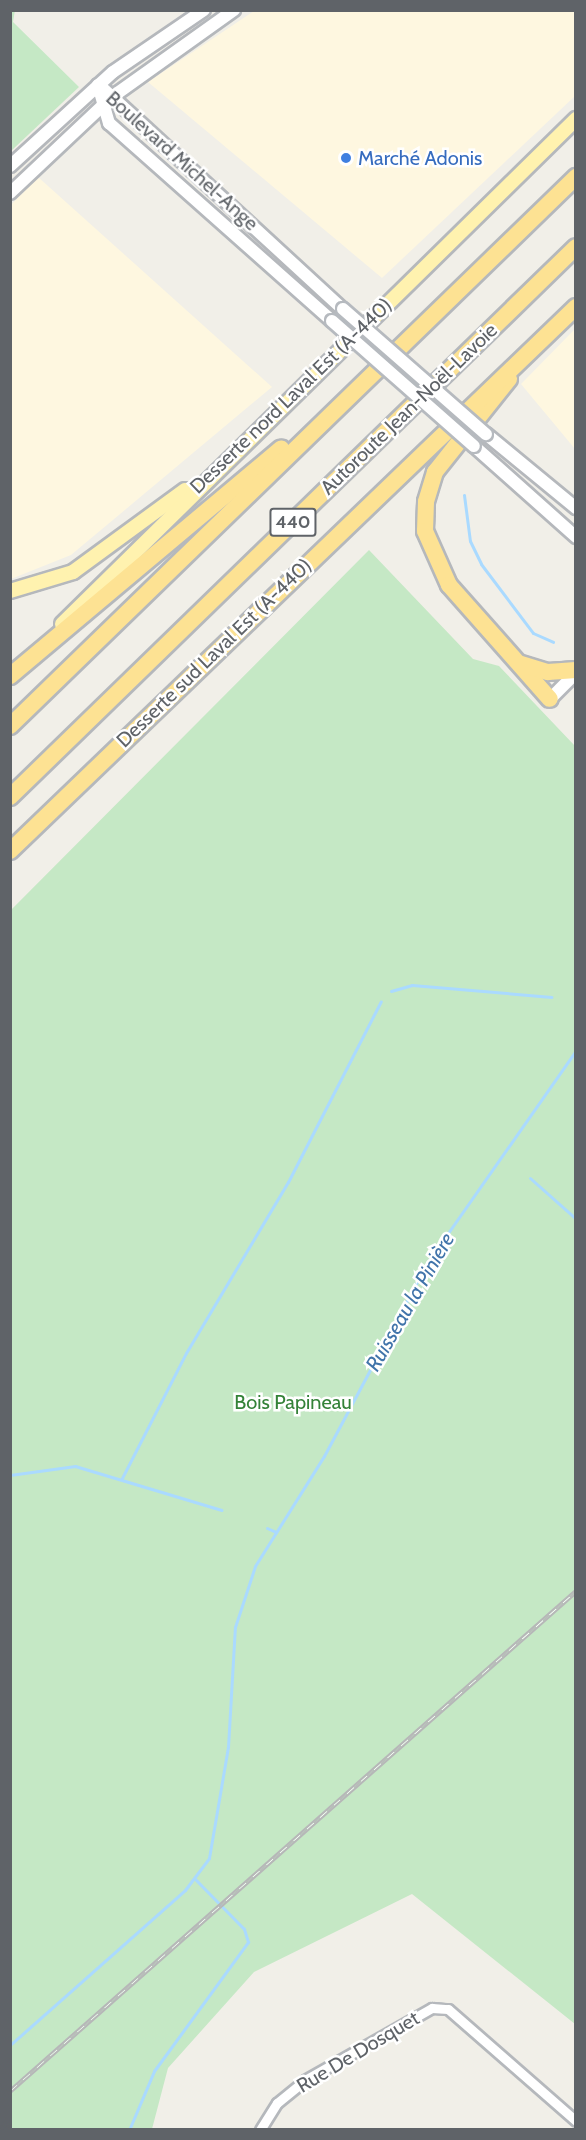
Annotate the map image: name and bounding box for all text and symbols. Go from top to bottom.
street label: Boulevard Michel-Ange [101,86,263,236]
place label: Marché Adonis [358,146,482,170]
marker: Marché Adonis [339,151,353,165]
street label: Desserte nord Laval Est (A-440) [185,293,397,499]
street label: Autoroute Jean-Noël-Lavoie [316,318,502,500]
road number: 440 [269,507,317,537]
street label: Desserte sud Laval Est (A-440) [112,553,316,753]
water label: Ruisseau la Pinière [360,1228,460,1376]
park label: Bois Papineau [234,1390,352,1414]
street label: Rue De Dosquet [292,2006,424,2098]

